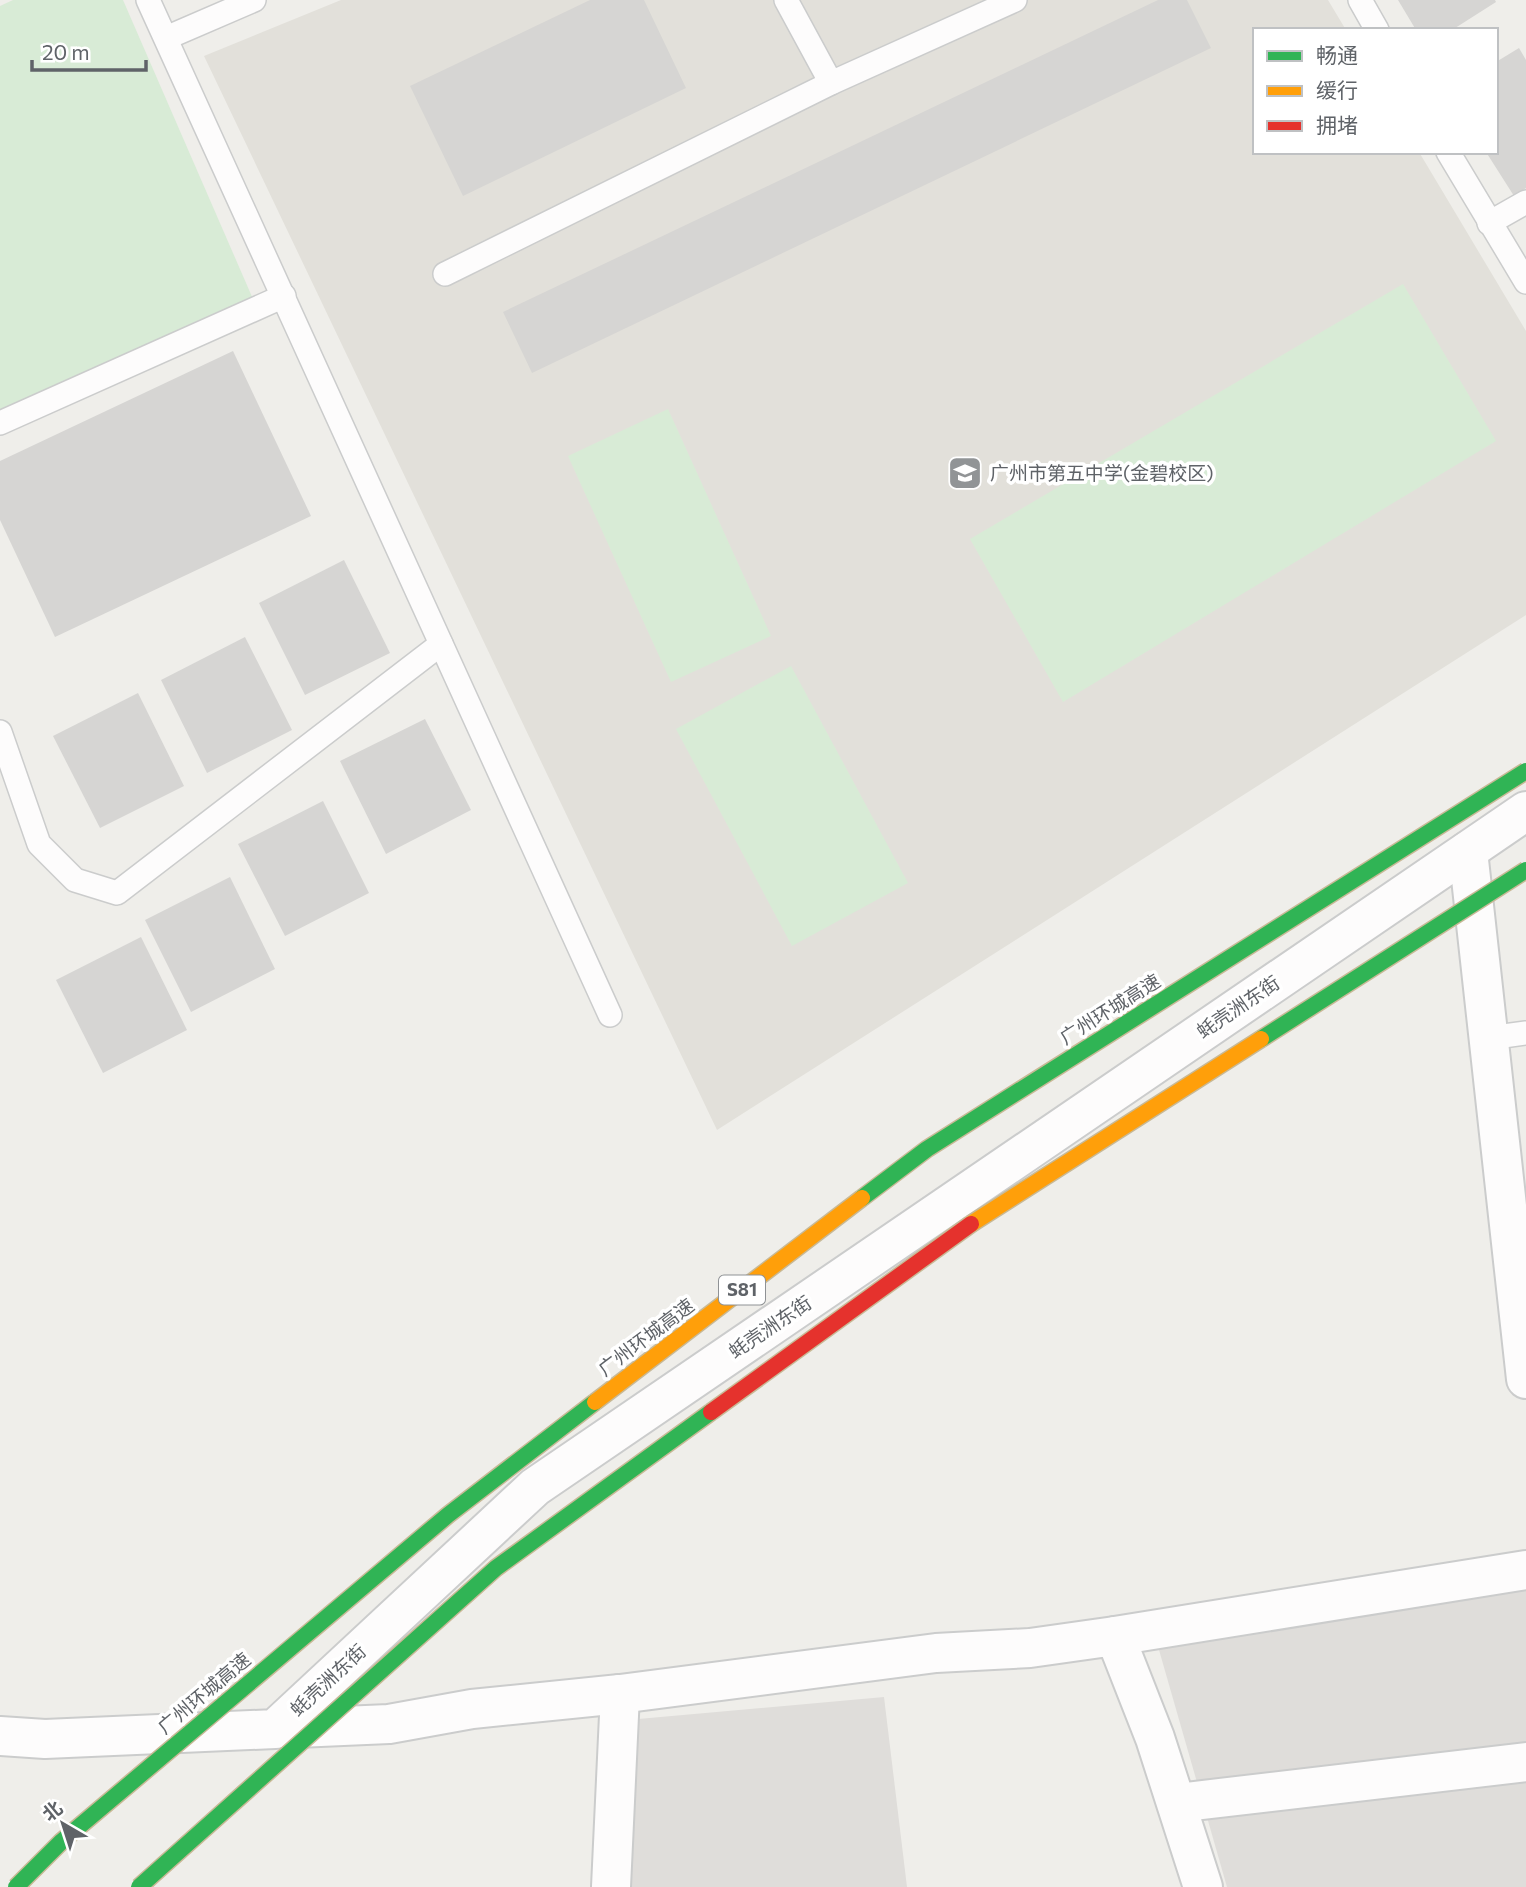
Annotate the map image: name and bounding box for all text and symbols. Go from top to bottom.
scale bar [32,28,145,72]
legend [1253,28,1498,154]
text: 20 m [42,39,90,64]
text: 畅通 [1316,42,1358,67]
text: 缓行 [1316,77,1358,102]
text: 拥堵 [1316,112,1358,137]
school or university icon: 广州市第五中学(金碧校区) [946,454,984,492]
place label: 广州市第五中学(金碧校区) [990,461,1214,484]
street label: 广州环城高速 [1055,969,1164,1049]
street label: 蚝壳洲东街 [1192,970,1284,1043]
road number: S81 [719,1275,765,1304]
street label: 蚝壳洲东街 [724,1290,816,1363]
street label: 广州环城高速 [593,1293,698,1380]
street label: 蚝壳洲东街 [285,1639,370,1720]
street label: 广州环城高速 [153,1647,255,1738]
north arrow [28,1789,98,1859]
text: 北 [37,1795,67,1825]

